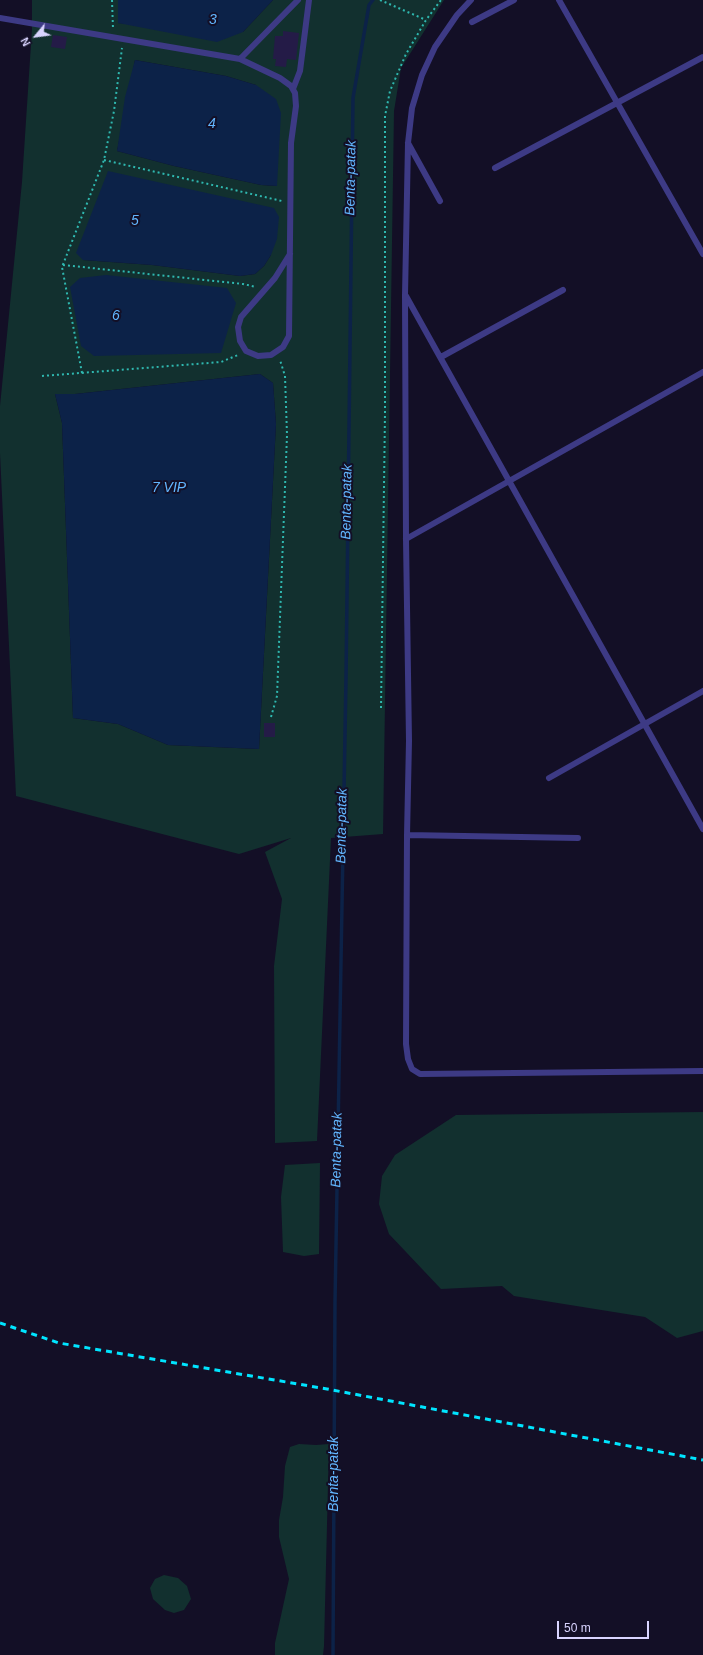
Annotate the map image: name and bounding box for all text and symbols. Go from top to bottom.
water label: 3 [209,12,217,28]
north arrow [16,16,56,56]
text: N [18,35,33,48]
water label: 4 [208,116,216,132]
water label: Benta-patak [342,140,360,216]
water label: 5 [131,213,139,229]
water label: 6 [112,308,120,324]
water label: Benta-patak [338,464,356,540]
water label: 7 VIP [152,480,186,496]
water label: Benta-patak [333,788,351,864]
water label: Benta-patak [328,1112,346,1188]
water label: Benta-patak [326,1436,342,1512]
scale bar [559,1613,651,1639]
text: 50 m [564,1621,591,1635]

